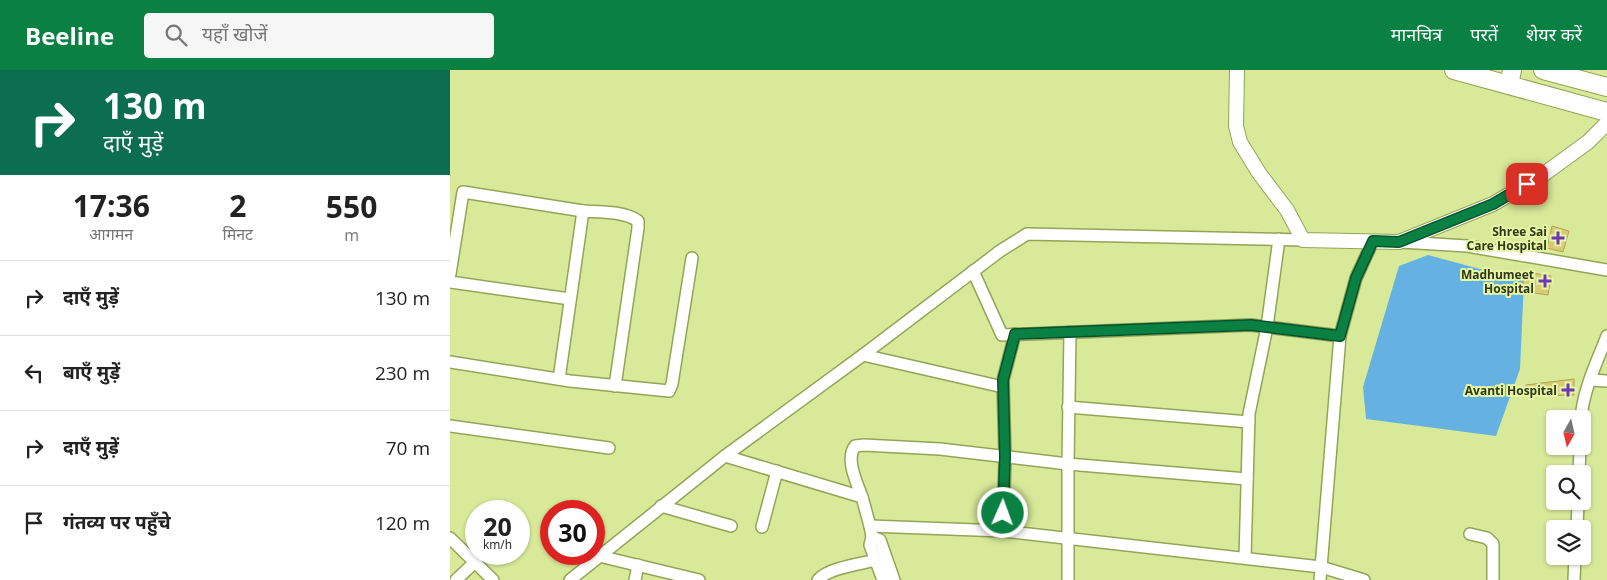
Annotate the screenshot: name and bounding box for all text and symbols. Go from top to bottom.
search box [144,13,494,58]
text: Beeline [25,19,114,52]
icon: search [162,21,190,49]
text: यहाँ खोजें [202,21,268,47]
text: मानचित्र [1391,22,1442,46]
text: परतें [1470,22,1498,46]
text: शेयर करें [1526,22,1582,46]
text: 130 m [103,82,207,129]
icon: right [20,90,85,155]
text: दाएँ मुड़ें [103,127,163,157]
pin [1506,163,1548,205]
icon: arrive [1513,170,1541,198]
text: 17:36 [73,185,150,226]
text: 2 [229,185,246,226]
text: 550 [326,186,377,227]
text: आगमन [89,223,133,245]
text: मिनट [223,223,253,245]
place label: Shree Sai Care Hospital [1466,223,1547,254]
text: m [344,224,359,246]
marker: Shree Sai Care Hospital [1551,231,1565,245]
place label: Madhumeet Hospital [1461,266,1534,297]
marker: Madhumeet Hospital [1538,274,1552,288]
icon: right [20,284,48,312]
text: दाएँ मुड़ें [63,284,119,310]
text: 130 m [375,285,430,311]
icon: left [20,359,48,387]
text: बाएँ मुड़ें [63,359,120,385]
text: 230 m [375,360,430,386]
place label: Avanti Hospital [1465,382,1557,399]
marker: Avanti Hospital [1561,383,1575,397]
north arrow [1546,410,1591,455]
map controls [1546,410,1591,565]
icon: right [20,434,48,462]
text: दाएँ मुड़ें [63,434,119,460]
text: 70 m [386,435,430,461]
button: search [1546,465,1591,510]
position arrow [976,486,1028,538]
speed limit sign: 30 [540,500,605,565]
icon: arrive [20,509,48,537]
text: गंतव्य पर पहुँचे [63,509,171,535]
text: 20 [483,509,512,543]
text: 120 m [375,510,430,536]
button: layers [1546,520,1591,565]
text: km/h [483,536,512,553]

